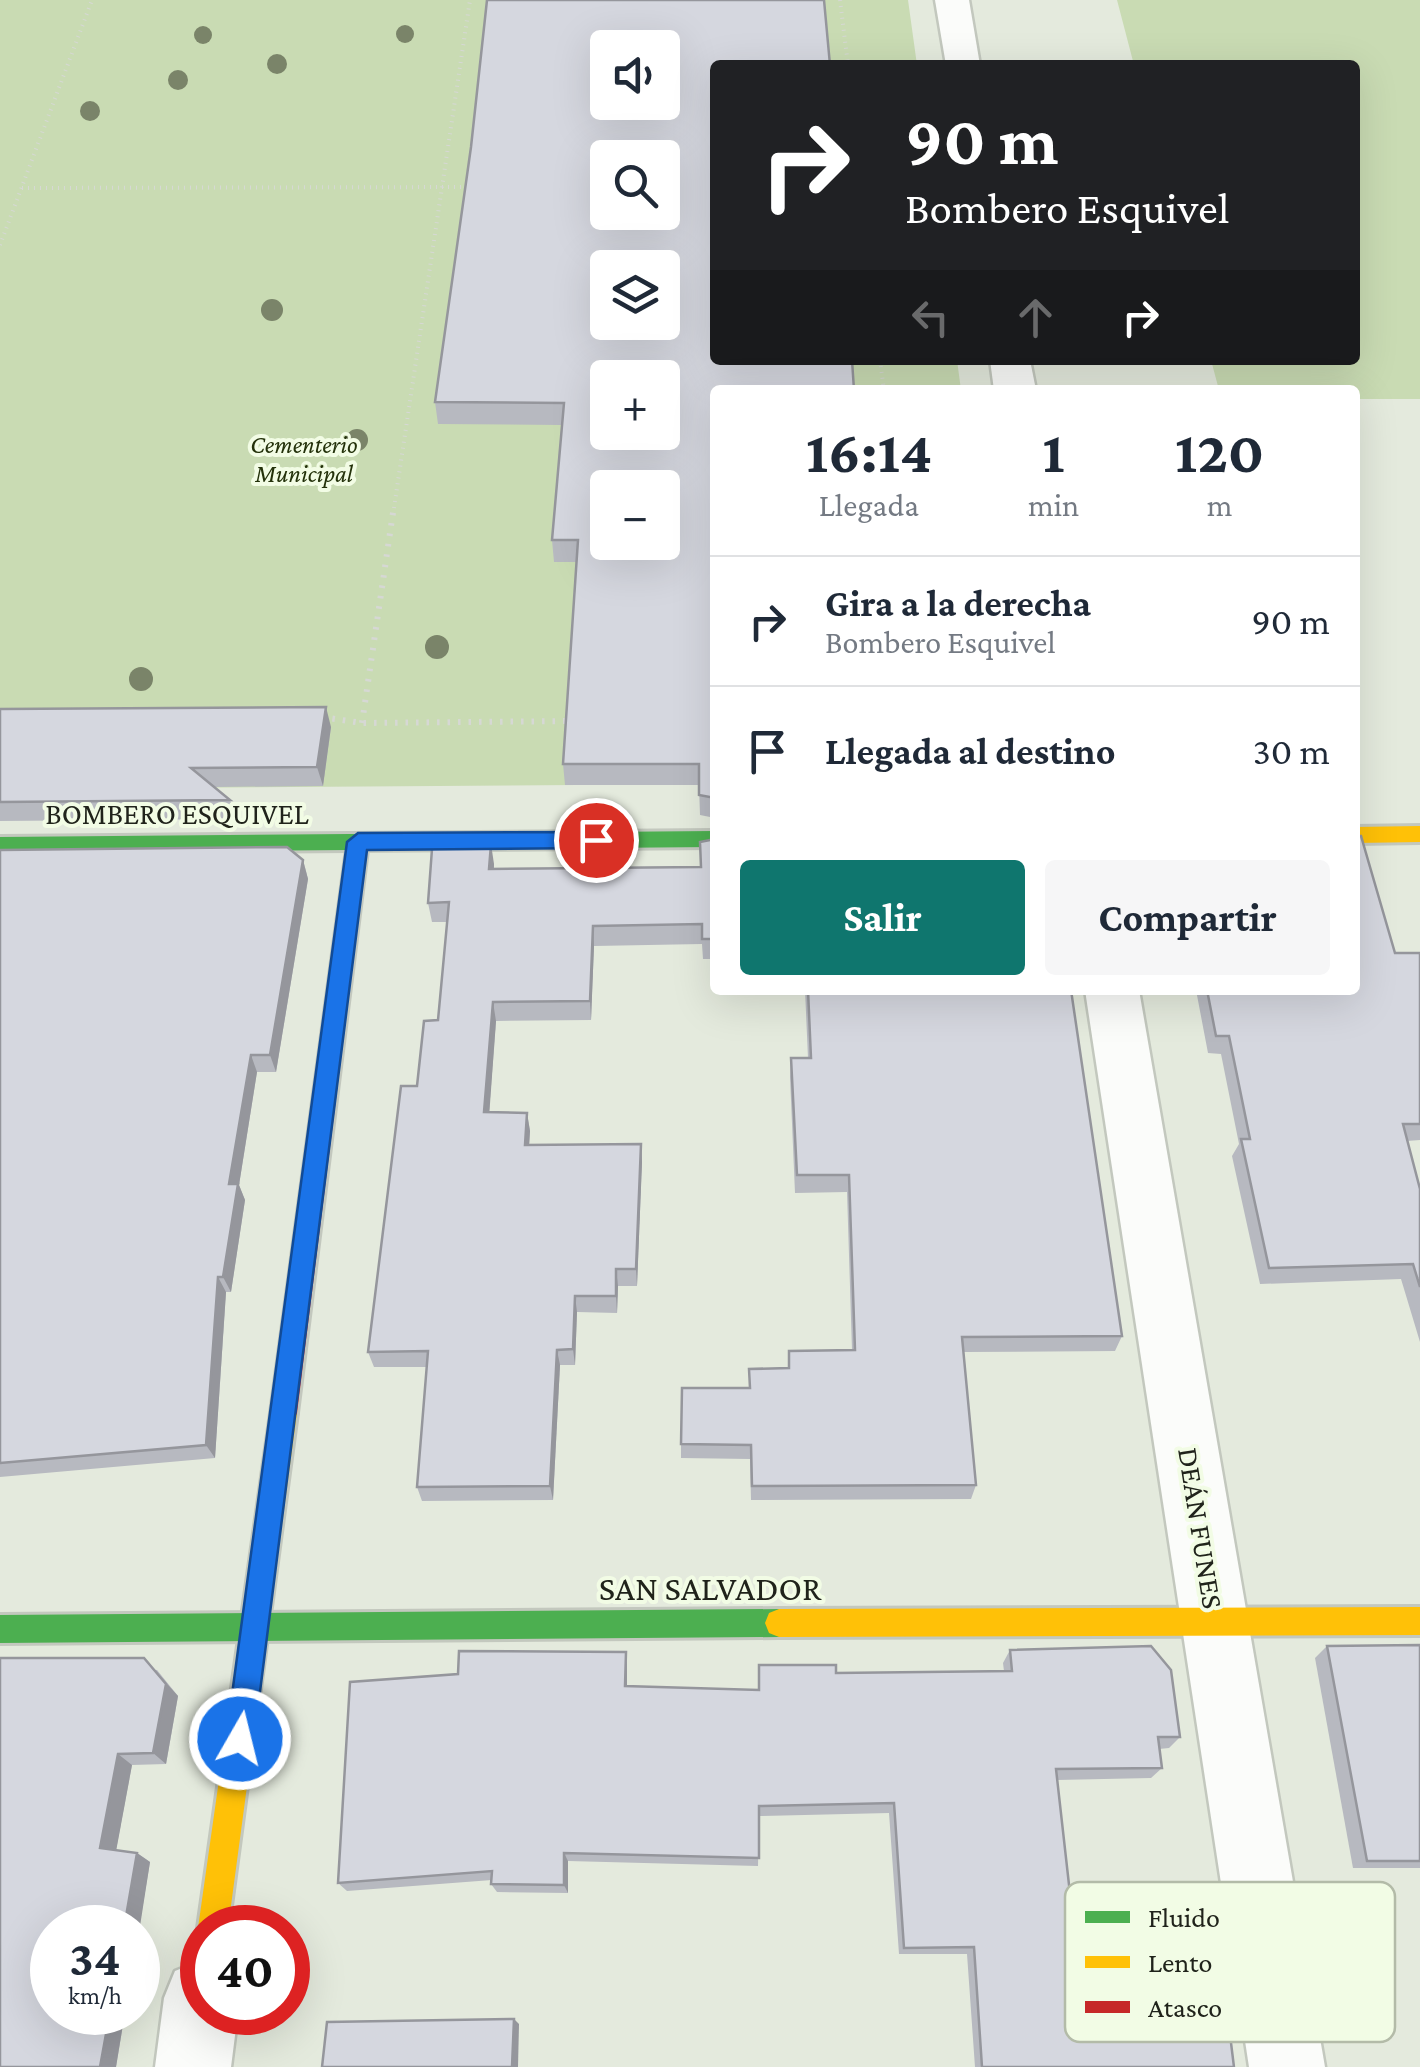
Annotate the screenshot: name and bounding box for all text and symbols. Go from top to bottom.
map controls [590,30,680,560]
button: sound [590,30,680,120]
icon: right [740,100,870,230]
text: 90 m [905,101,1058,179]
button: search [590,140,680,230]
text: Bombero Esquivel [905,183,1230,233]
button: layers [590,250,680,340]
icon: left [903,290,958,345]
icon: ahead [1008,290,1063,345]
icon: right [1113,290,1168,345]
button: + [590,360,680,450]
text: 16:14 [806,418,932,485]
text: 1 [1042,418,1065,485]
text: 120 [1175,418,1264,485]
park label: Cementerio Municipal [250,431,358,488]
button: − [590,470,680,560]
text: Llegada [819,487,919,523]
text: min [1028,487,1079,523]
text: m [1207,487,1232,523]
text: Gira a la derecha [825,582,1091,624]
icon: right [740,594,795,649]
text: 90 m [1252,600,1330,642]
text: Bombero Esquivel [825,624,1056,660]
icon: arrive [740,724,795,779]
text: Llegada al destino [825,730,1115,772]
text: 30 m [1253,730,1330,772]
street label: BOMBERO ESQUIVEL [45,797,309,830]
pin [554,798,639,883]
icon: arrive [569,813,624,868]
button: Salir [740,860,1025,975]
button: Compartir [1045,860,1330,975]
street label: DEÁN FUNES [1172,1445,1230,1611]
street label: SAN SALVADOR [599,1569,822,1608]
position arrow [188,1687,292,1791]
legend [1065,1882,1395,2042]
text: Fluido [1148,1902,1220,1933]
speed limit sign: 40 [180,1905,310,2035]
text: 34 [69,1930,121,1986]
text: Lento [1148,1947,1212,1978]
text: km/h [68,1982,122,2009]
text: Atasco [1148,1992,1222,2023]

